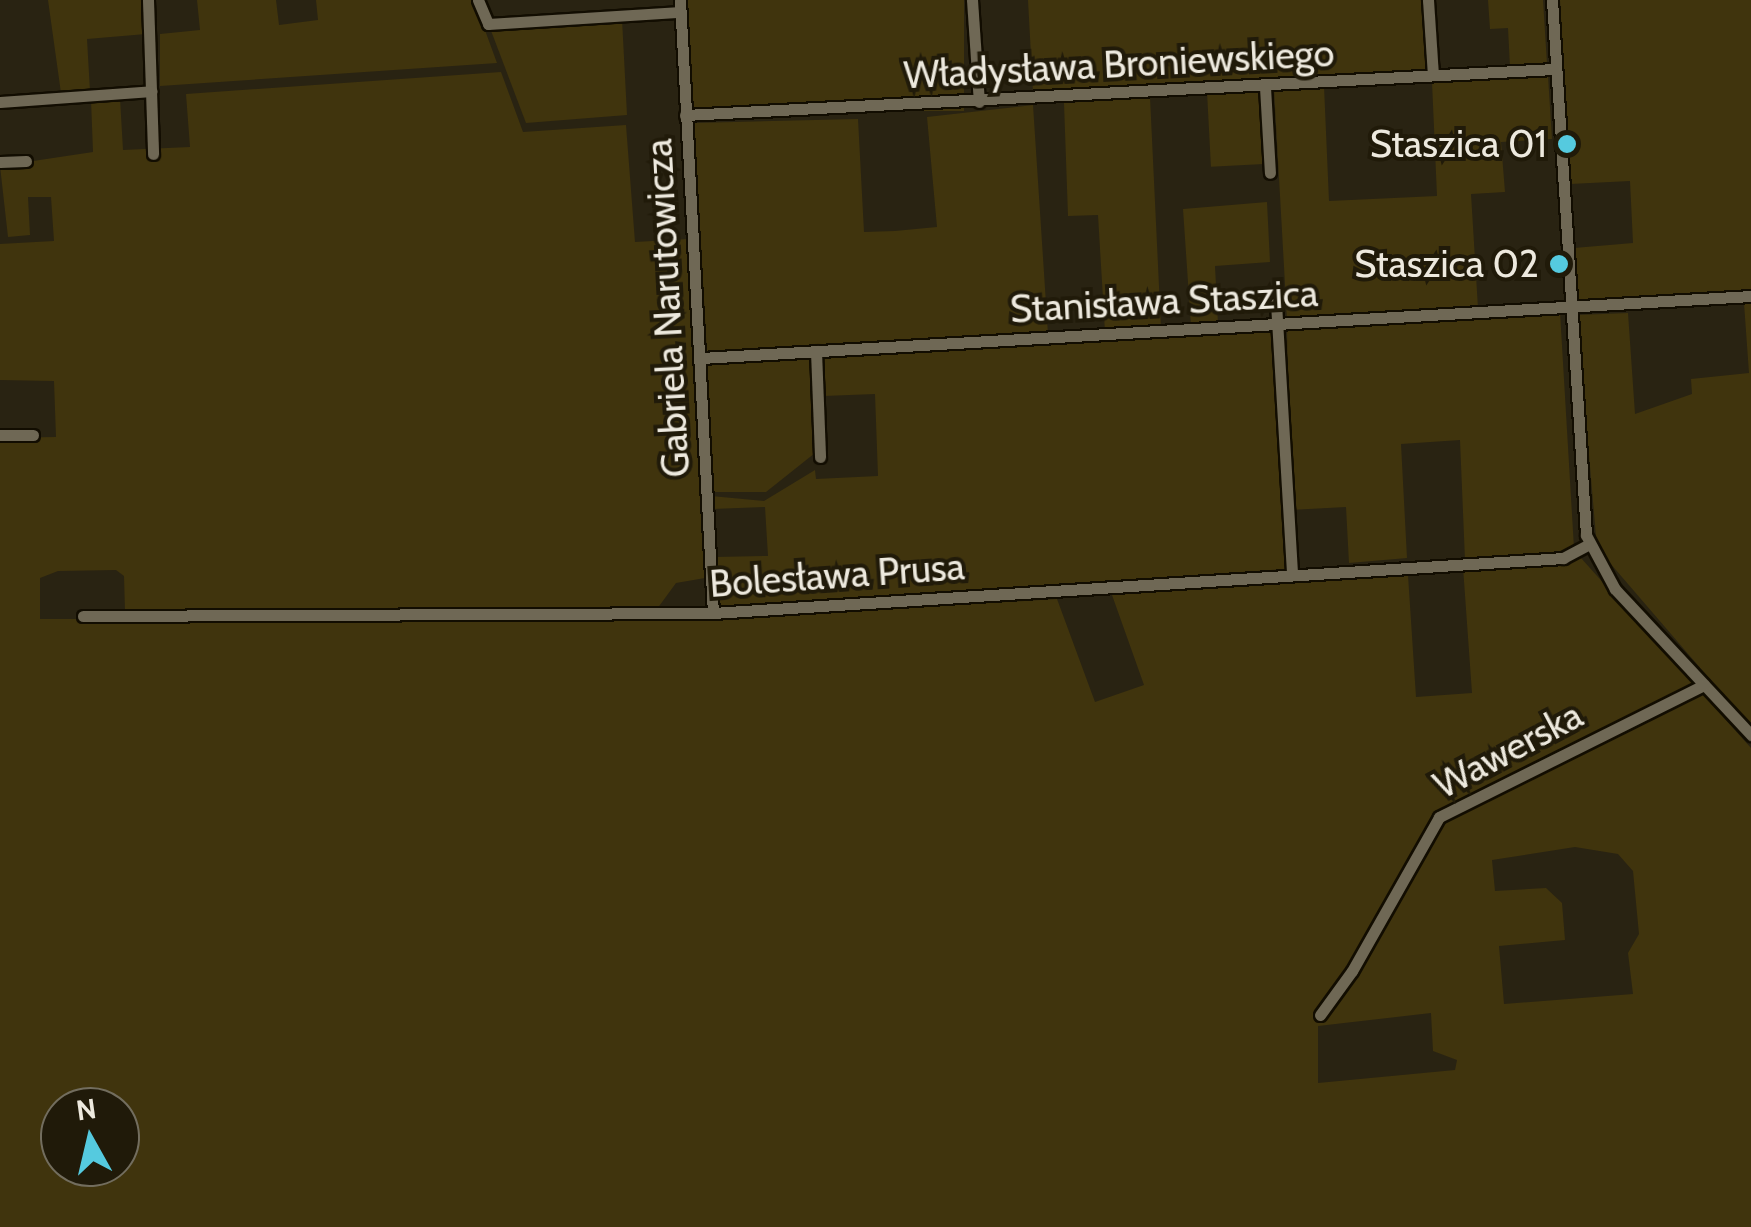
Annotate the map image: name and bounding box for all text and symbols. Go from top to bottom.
street label: Władysława Broniewskiego [903,30,1335,98]
place label: Staszica 01 [1370,121,1547,167]
marker: Staszica 01 [1556,133,1578,155]
street label: Gabriela Narutowicza [635,138,699,478]
place label: Staszica 02 [1354,241,1539,287]
marker: Staszica 02 [1548,253,1570,275]
street label: Stanisława Staszica [1009,270,1319,332]
street label: Bolesława Prusa [708,543,966,607]
street label: Wawerska [1426,692,1590,808]
north arrow [40,1087,140,1187]
text: N [74,1091,98,1127]

